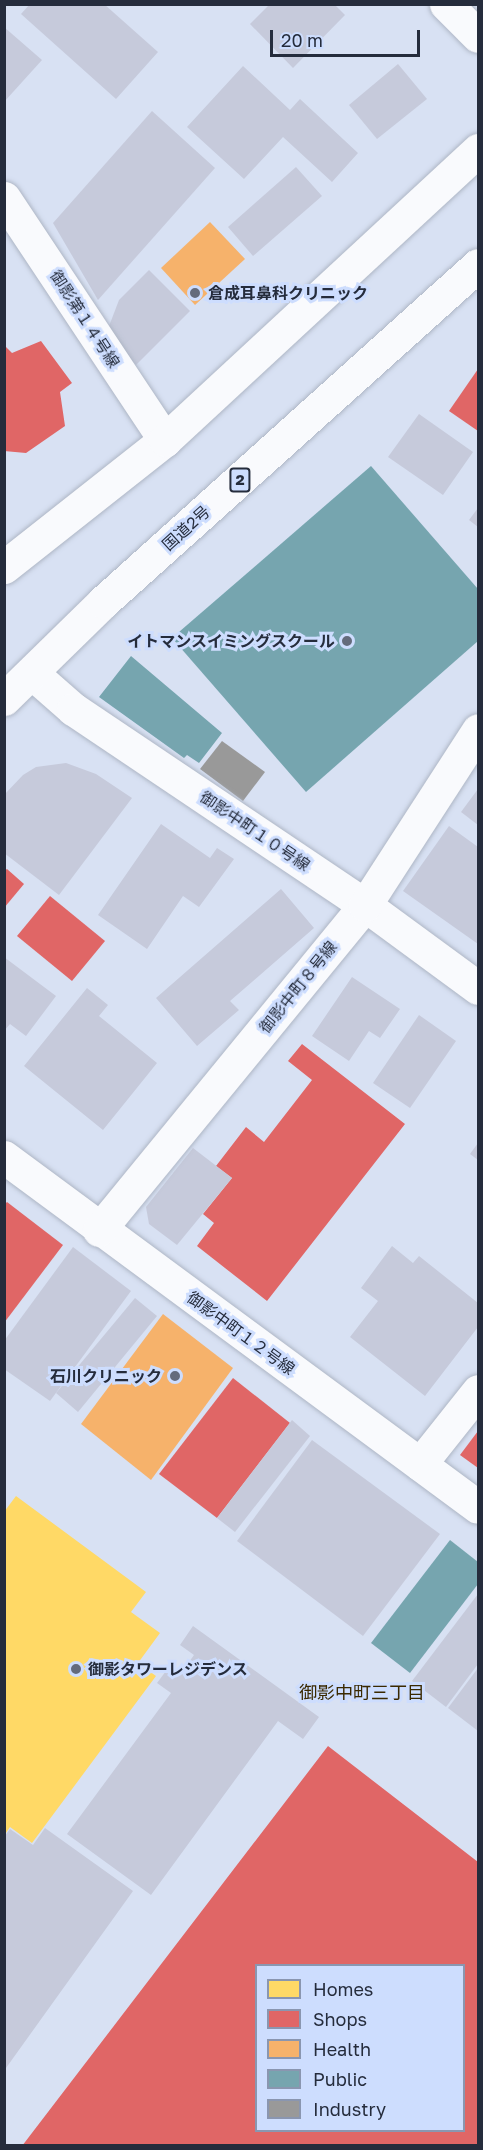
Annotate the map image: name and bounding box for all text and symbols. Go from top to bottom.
scale bar [273,18,423,56]
text: 20 m [281,29,323,51]
street label: 御影第１４号線 [46,267,124,371]
place label: 倉成耳鼻科クリニック [208,283,368,303]
marker: 倉成耳鼻科クリニック [186,284,204,302]
road number: 2 [228,468,252,492]
street label: 国道2号 [158,502,214,554]
place label: イトマンスイミングスクール [127,631,335,651]
marker: イトマンスイミングスクール [340,634,354,648]
street label: 御影中町１０号線 [197,787,313,875]
street label: 御影中町８号線 [255,937,341,1037]
street label: 御影中町１２号線 [184,1288,298,1378]
place label: 石川クリニック [50,1366,162,1386]
marker: 石川クリニック [166,1367,184,1385]
place label: 御影タワーレジデンス [88,1659,248,1679]
marker: 御影タワーレジデンス [69,1662,83,1676]
district label: 御影中町三丁目 [299,1681,425,1703]
legend [255,1964,465,2132]
text: Homes [313,1978,373,2000]
text: Shops [313,2008,367,2030]
text: Health [313,2038,371,2060]
text: Public [313,2068,367,2090]
text: Industry [313,2098,386,2120]

